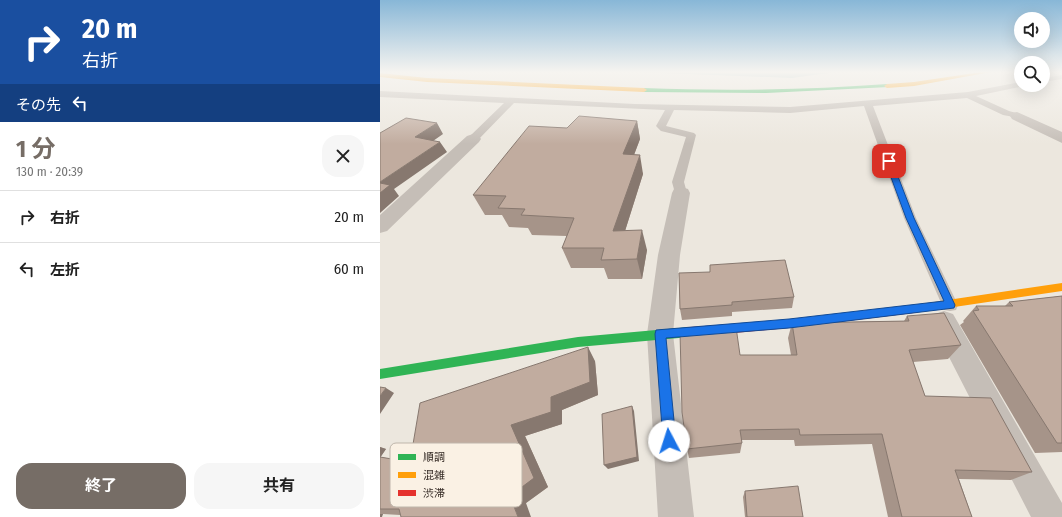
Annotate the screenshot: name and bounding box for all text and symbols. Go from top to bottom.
text: 20 m [82,12,137,45]
map controls [1014,12,1050,92]
button: sound [1014,12,1050,48]
icon: right [16,16,68,68]
text: 右折 [82,50,118,72]
button: search [1014,56,1050,92]
icon: left [69,92,91,114]
text: その先 [16,96,61,114]
text: 1 分 [16,135,55,163]
button: close [322,135,364,177]
pin [872,144,906,178]
icon: arrive [878,150,900,172]
text: 130 m · 20:39 [16,164,83,179]
icon: right [16,206,38,228]
text: 20 m [335,208,364,226]
text: 右折 [50,209,80,227]
icon: left [16,258,38,280]
text: 60 m [334,260,364,278]
text: 左折 [50,261,80,279]
position arrow [648,420,690,462]
legend [390,443,522,507]
text: 順調 [423,451,445,464]
button: 終了 [16,463,186,509]
button: 共有 [194,463,364,509]
text: 混雑 [423,469,445,482]
text: 渋滞 [423,487,445,500]

